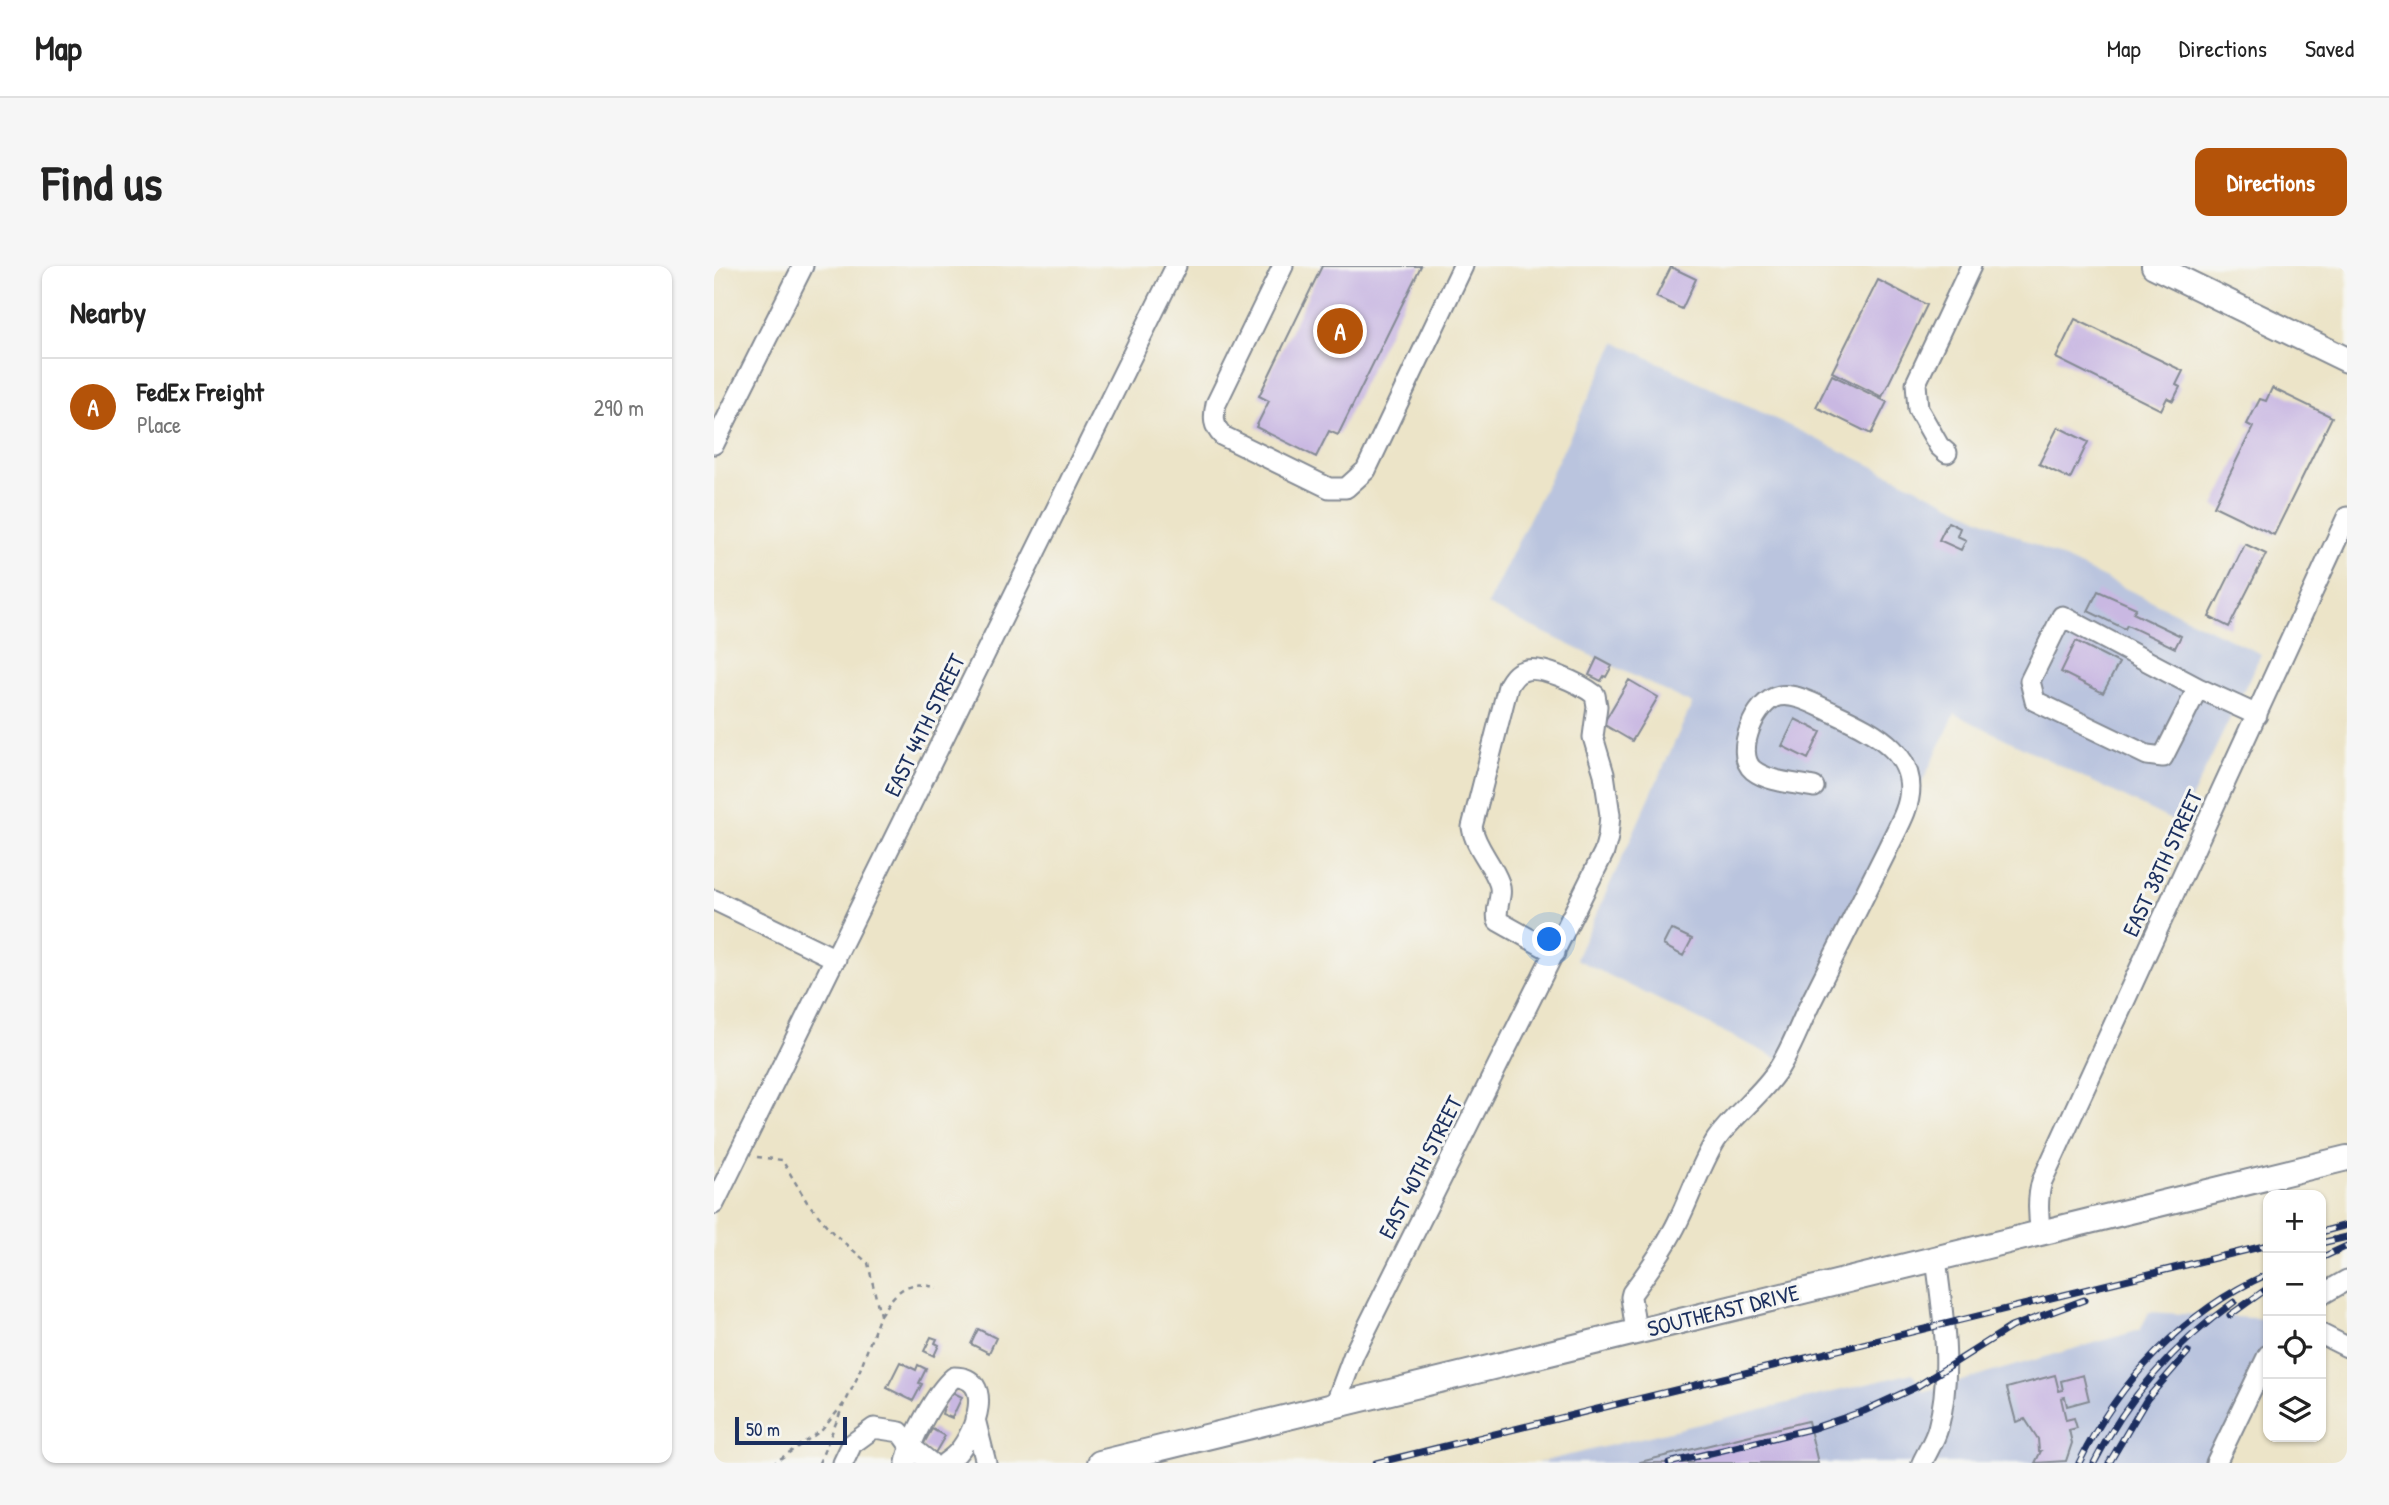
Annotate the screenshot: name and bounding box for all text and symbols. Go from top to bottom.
text: Map [35,26,82,70]
text: Map [2107,32,2141,64]
text: Directions [2179,32,2267,64]
text: Saved [2305,32,2354,64]
button: Directions [2195,148,2347,216]
text: Find us [42,149,162,215]
text: Nearby [70,292,146,332]
pin: A [1317,305,1363,357]
text: FedEx Freight [137,374,264,409]
text: A [87,392,99,423]
text: 290 m [594,392,644,423]
text: Place [137,409,181,440]
street label: EAST 44TH STREET [876,648,972,801]
street label: EAST 38TH STREET [2115,785,2210,941]
your location [1532,922,1566,956]
street label: EAST 40TH STREET [1371,1090,1469,1244]
map controls [2263,1190,2326,1442]
button: + [2263,1190,2326,1253]
button: − [2263,1253,2326,1316]
street label: SOUTHEAST DRIVE [1644,1276,1802,1344]
button: locate [2263,1316,2326,1379]
button: layers [2263,1379,2326,1442]
scale bar [735,1414,847,1446]
text: 50 m [746,1416,780,1442]

